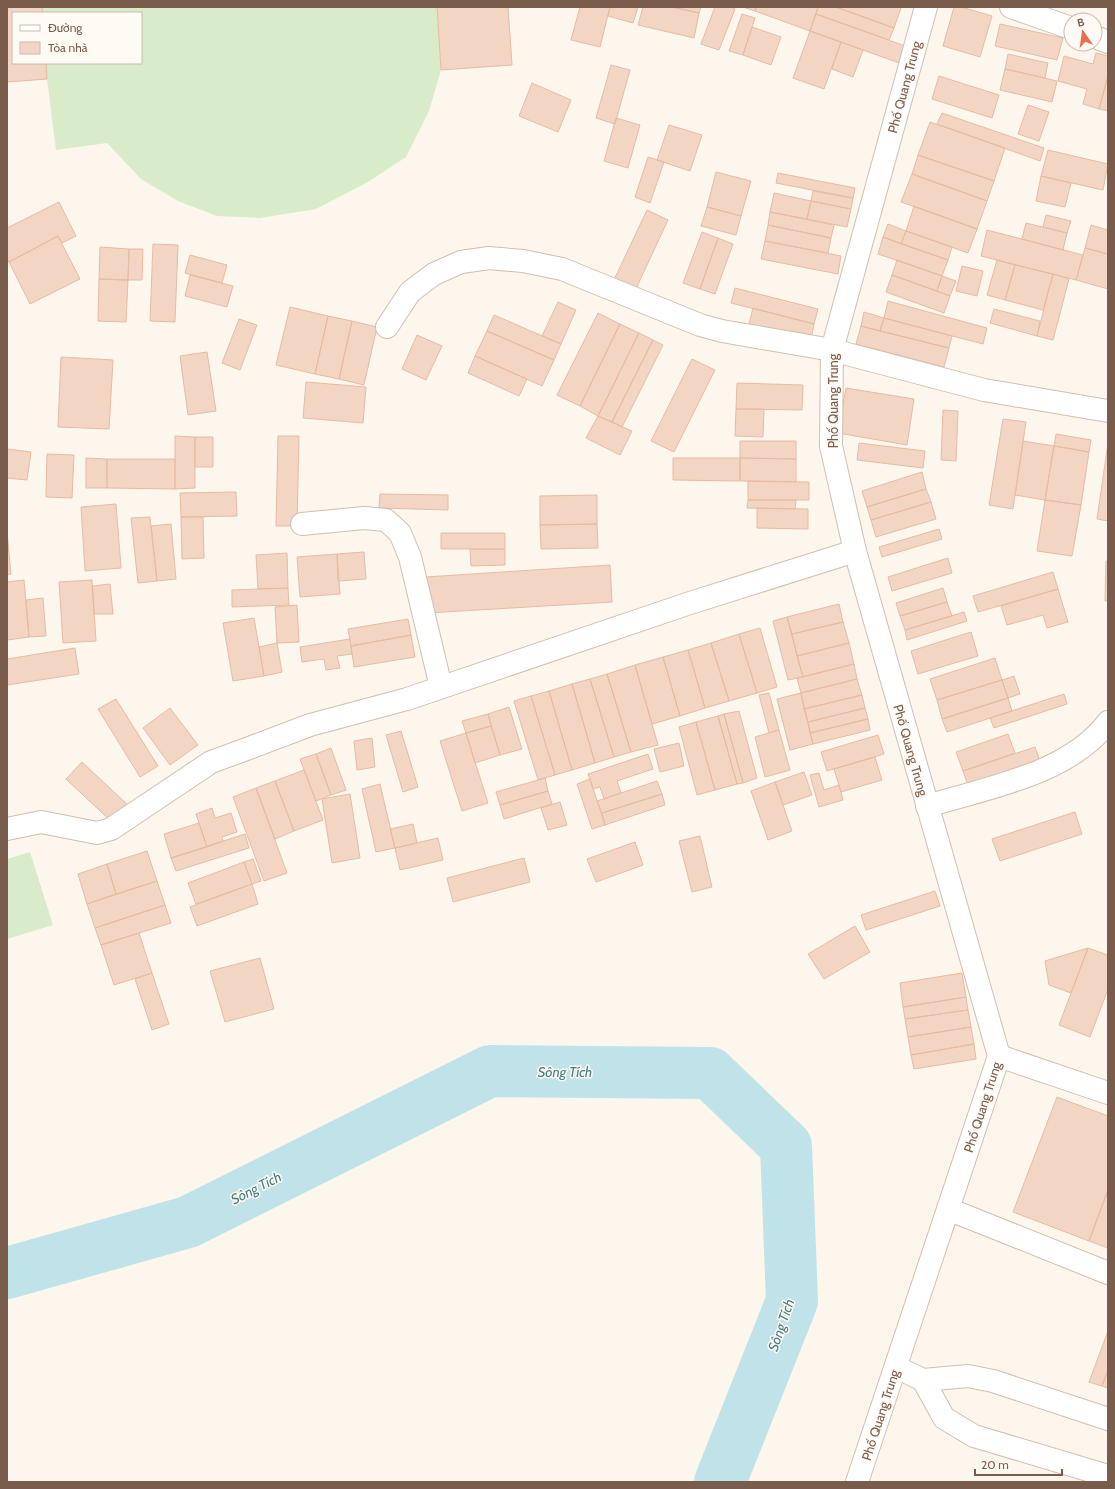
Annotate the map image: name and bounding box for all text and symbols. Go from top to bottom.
legend [12,12,142,64]
north arrow [1063,12,1103,52]
text: B [1076,15,1086,30]
text: Đường [48,20,83,35]
street label: Phố Quang Trung [884,39,924,135]
text: Tòa nhà [48,40,88,55]
street label: Phố Quang Trung [825,353,841,448]
street label: Phố Quang Trung [890,702,932,798]
street label: Phố Quang Trung [960,1059,1004,1154]
water label: Sông Tích [538,1063,592,1081]
water label: Sông Tích [228,1168,284,1208]
water label: Sông Tích [764,1296,798,1354]
street label: Phố Quang Trung [858,1367,902,1462]
scale bar [975,1451,1062,1477]
text: 20 m [981,1457,1009,1472]

